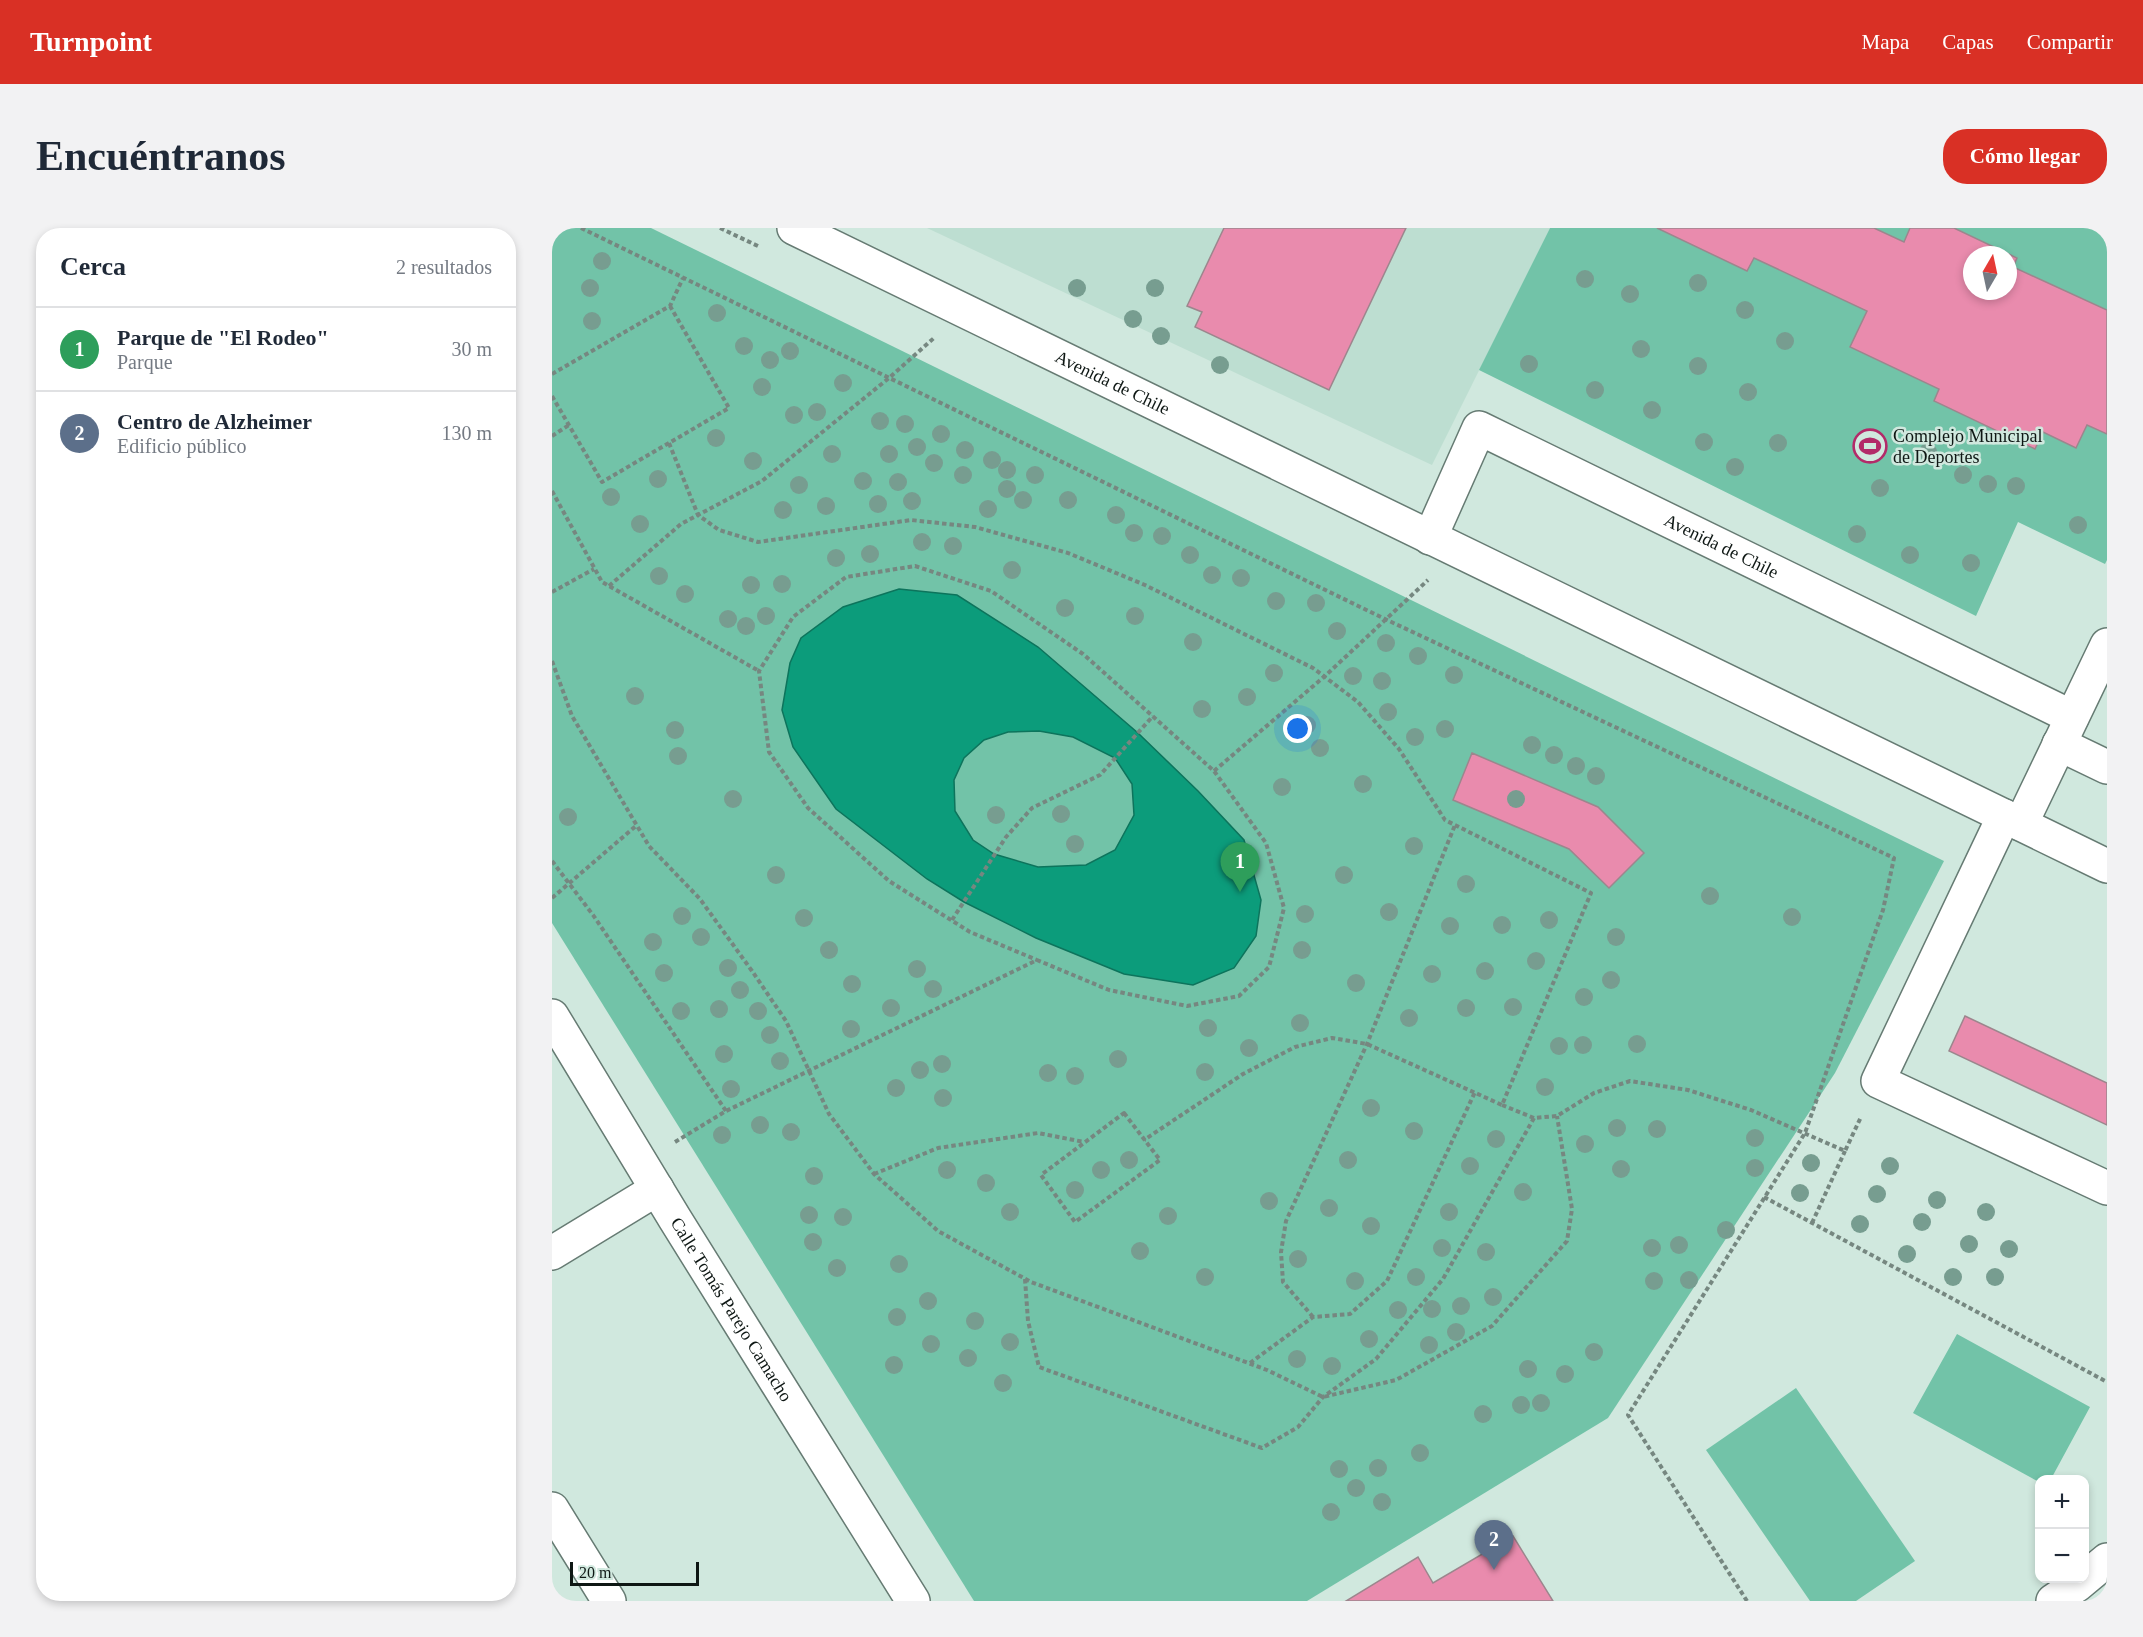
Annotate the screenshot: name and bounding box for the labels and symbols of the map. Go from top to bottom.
north arrow [1963,246,2017,300]
street label: Avenida de Chile [1052,346,1173,419]
place label: Complejo Municipal de Deportes [1893,426,2042,467]
sports icon: Complejo Municipal de Deportes [1852,428,1888,464]
street label: Avenida de Chile [1661,510,1782,582]
your location [1283,714,1312,743]
pin: 1 [1220,842,1260,892]
street label: Calle Tomás Parejo Camacho [667,1214,796,1405]
pin: 2 [1474,1520,1514,1570]
scale bar [570,1559,699,1586]

